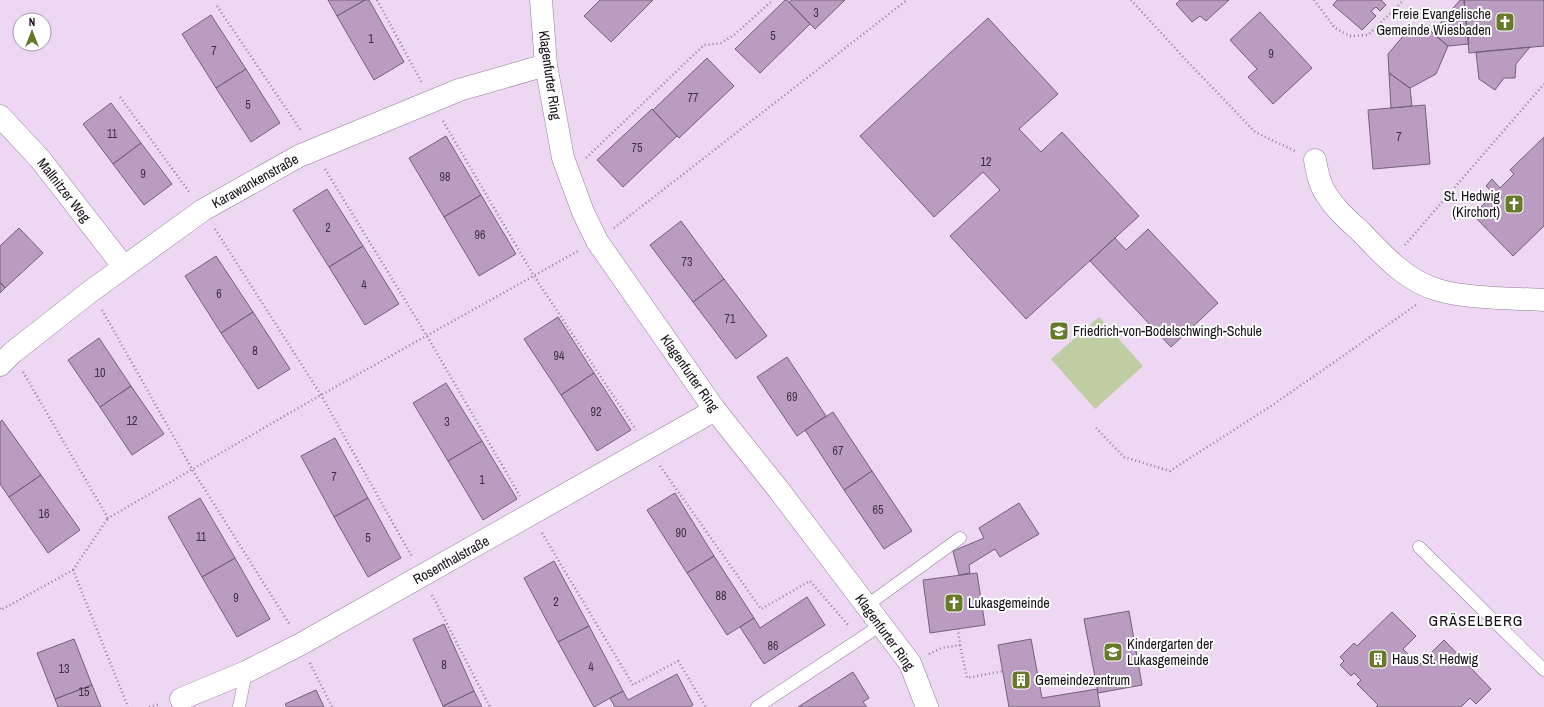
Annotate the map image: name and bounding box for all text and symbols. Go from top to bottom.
house number: 3 [813,5,819,21]
place label: Freie Evangelische Gemeinde Wiesbaden [1376,5,1491,39]
church icon: Freie Evangelische Gemeinde Wiesbaden [1494,11,1516,33]
north arrow [12,12,52,52]
text: N [29,15,35,29]
house number: 5 [770,28,776,44]
street label: Klagenfurter Ring [535,29,565,121]
house number: 1 [368,31,374,47]
house number: 7 [211,43,217,59]
house number: 9 [1268,46,1274,62]
house number: 77 [688,90,699,106]
house number: 5 [245,97,251,113]
house number: 11 [107,126,118,142]
house number: 7 [1396,129,1402,145]
house number: 75 [632,140,643,156]
street label: Karawankenstraße [208,150,302,212]
street label: Mallnitzer Weg [33,154,95,226]
house number: 12 [981,154,991,170]
house number: 9 [140,166,146,182]
house number: 98 [440,169,450,185]
place label: St. Hedwig (Kirchort) [1444,187,1501,221]
church icon: St. Hedwig (Kirchort) [1503,193,1525,215]
house number: 2 [325,220,331,236]
house number: 96 [475,227,485,243]
house number: 73 [682,254,692,270]
house number: 4 [361,277,367,293]
house number: 6 [216,286,222,302]
house number: 71 [725,311,736,327]
school or university icon: Friedrich-von-Bodelschwingh-Schule [1048,320,1070,342]
place label: Friedrich-von-Bodelschwingh-Schule [1073,322,1262,340]
street label: Klagenfurter Ring [657,331,724,416]
house number: 8 [252,343,258,359]
house number: 94 [554,348,565,364]
house number: 10 [95,365,105,381]
house number: 69 [787,389,797,405]
house number: 92 [591,404,601,420]
house number: 12 [127,413,137,429]
house number: 3 [444,414,450,430]
house number: 67 [833,443,844,459]
house number: 7 [331,469,337,485]
house number: 1 [479,472,485,488]
house number: 65 [873,502,884,518]
house number: 16 [39,506,49,522]
house number: 90 [676,525,686,541]
house number: 11 [196,529,207,545]
house number: 5 [365,530,371,546]
street label: Rosenthalstraße [410,532,492,588]
house number: 88 [716,588,726,604]
house number: 9 [233,590,239,606]
street label: Klagenfurter Ring [851,590,919,674]
church icon: Lukasgemeinde [943,592,965,614]
house number: 2 [553,594,559,610]
place label: Lukasgemeinde [968,594,1050,612]
district label: GRÄSELBERG [1429,610,1523,631]
place label: Kindergarten der Lukasgemeinde [1127,635,1213,669]
house number: 86 [768,638,778,654]
school or university icon: Kindergarten der Lukasgemeinde [1102,641,1124,663]
building icon: Haus St. Hedwig [1367,648,1389,670]
place label: Haus St. Hedwig [1392,650,1479,668]
house number: 8 [441,657,447,673]
house number: 4 [588,659,594,675]
house number: 13 [59,661,69,677]
building icon: Gemeindezentrum [1010,669,1032,691]
place label: Gemeindezentrum [1035,671,1130,689]
house number: 15 [79,684,90,700]

